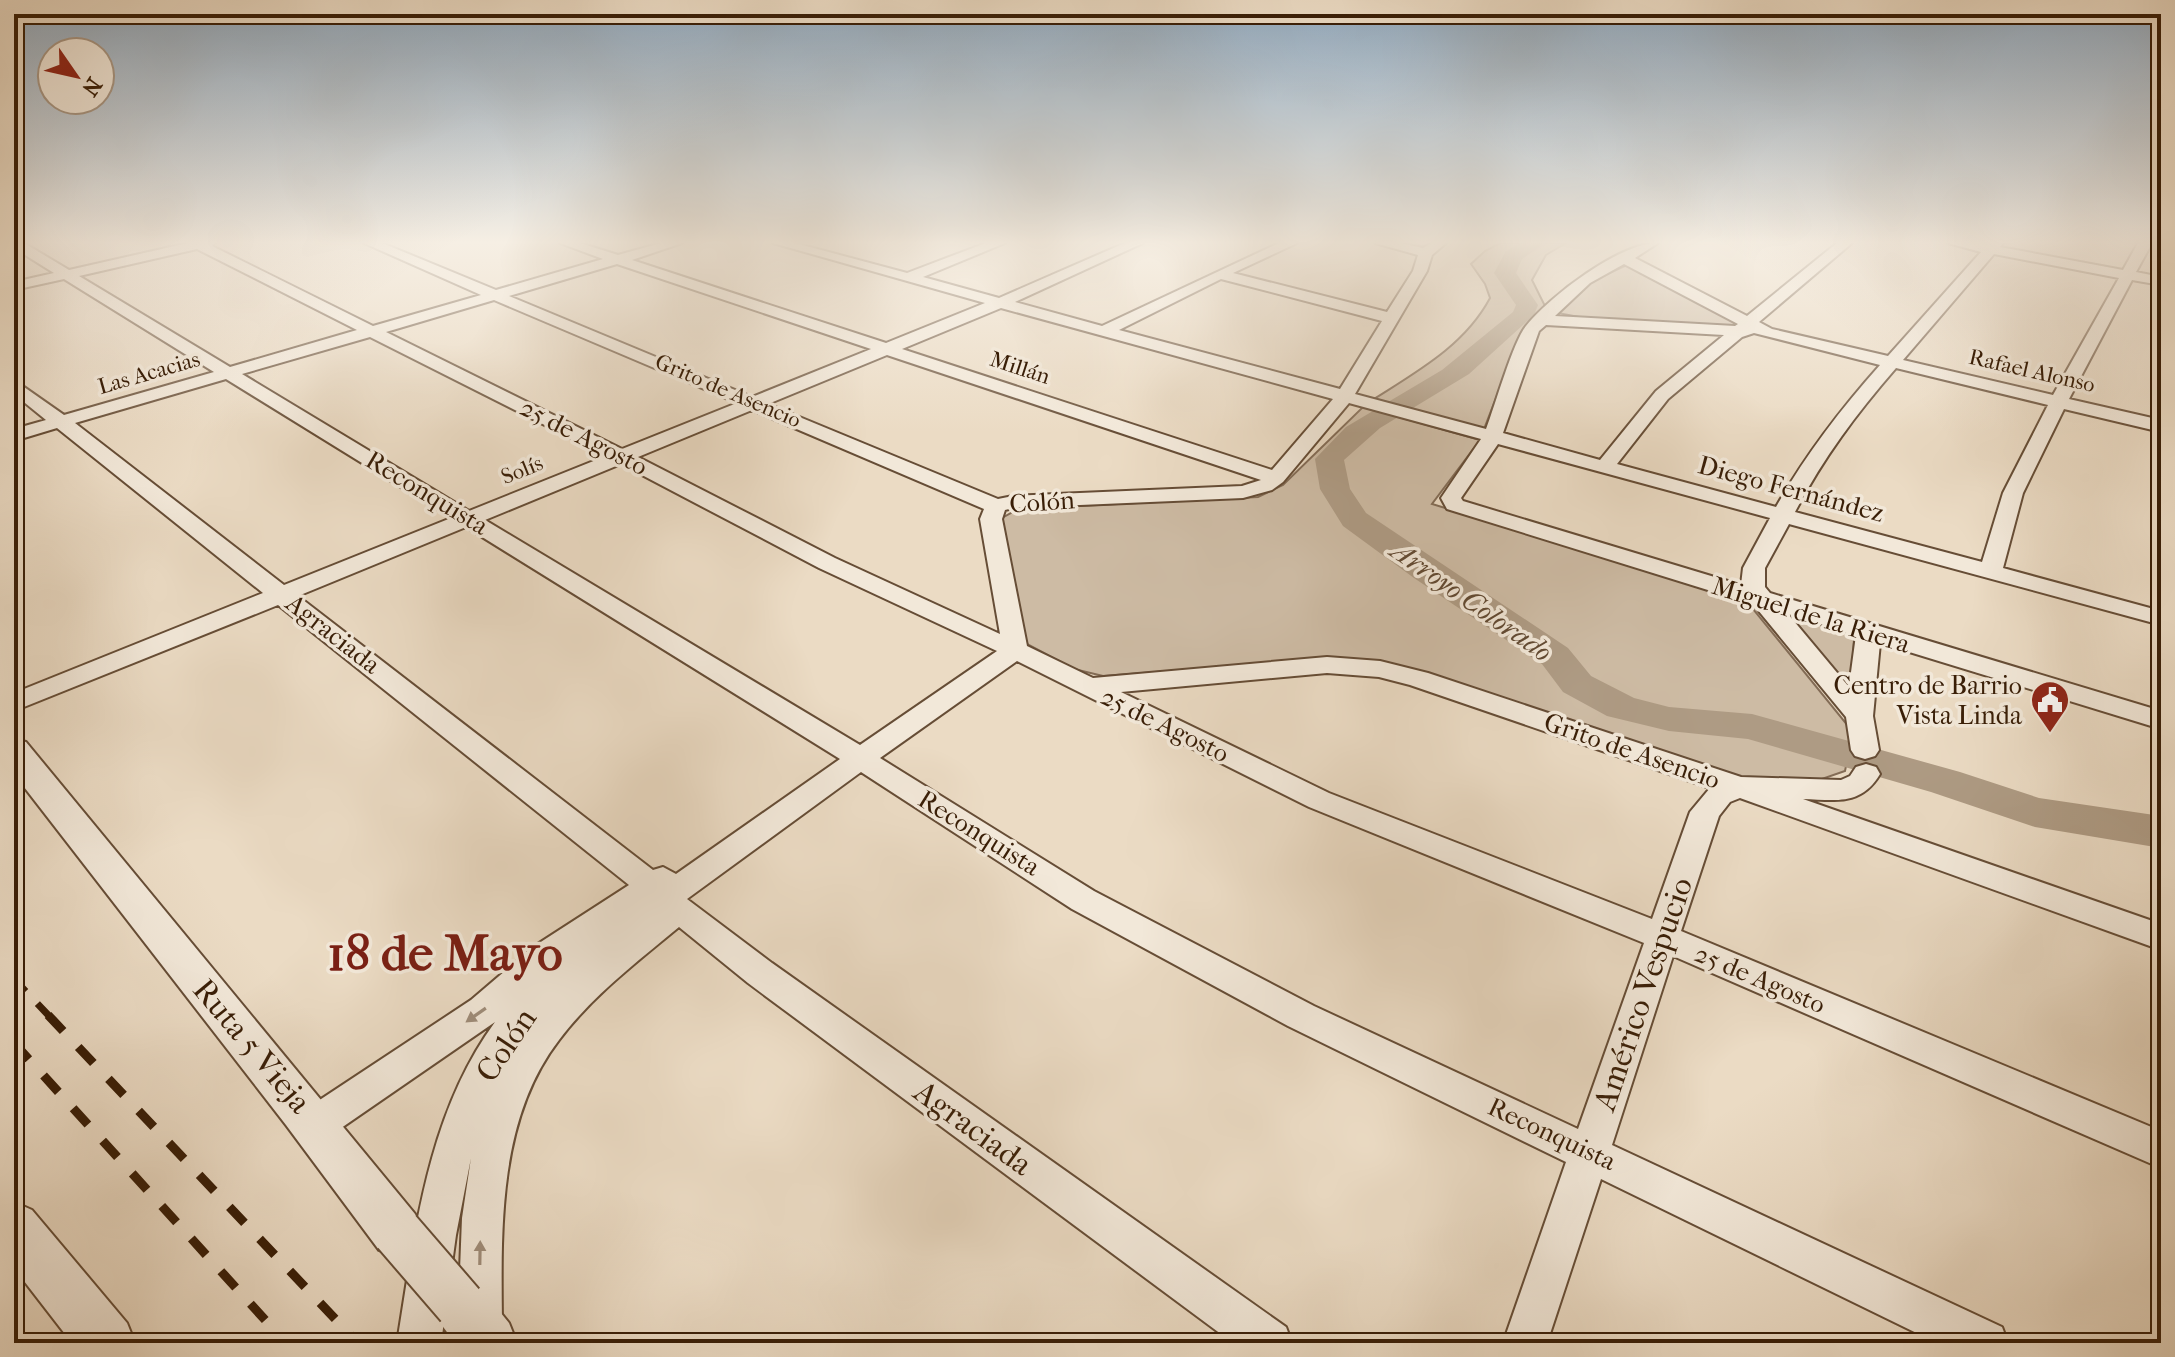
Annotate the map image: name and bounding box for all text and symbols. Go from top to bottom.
north arrow [36,36,116,116]
text: N [76,72,107,101]
street label: Rafael Alonso [1966,344,2098,398]
street label: Las Acacias [95,346,203,400]
street label: Millán [987,346,1054,390]
street label: Grito de Asencio [651,349,805,433]
street label: 25 de Agosto [515,392,653,482]
street label: Reconquista [360,444,495,542]
street label: Diego Fernández [1695,449,1887,529]
street label: Solís [497,450,547,490]
street label: Colón [1008,484,1076,520]
water label: Arroyo Colorado [1383,532,1558,668]
street label: Miguel de la Riera [1708,570,1915,660]
street label: Agraciada [279,587,387,681]
place label: Centro de Barrio Vista Linda [1833,670,2023,731]
public building icon: Centro de Barrio Vista Linda [2029,679,2071,734]
street label: 25 de Agosto [1096,681,1234,769]
street label: Grito de Asencio [1540,706,1724,796]
street label: Reconquista [912,783,1046,883]
street label: Américo Vespucio [1585,872,1700,1117]
district label: 18 de Mayo [327,924,563,983]
street label: 25 de Agosto [1690,938,1830,1020]
street label: Ruta 5 Vieja [185,972,319,1121]
street label: Colón [468,1001,544,1089]
one-way arrow [465,1007,486,1022]
street label: Agraciada [905,1072,1040,1184]
street label: Reconquista [1483,1091,1622,1178]
one-way arrow [474,1240,487,1265]

